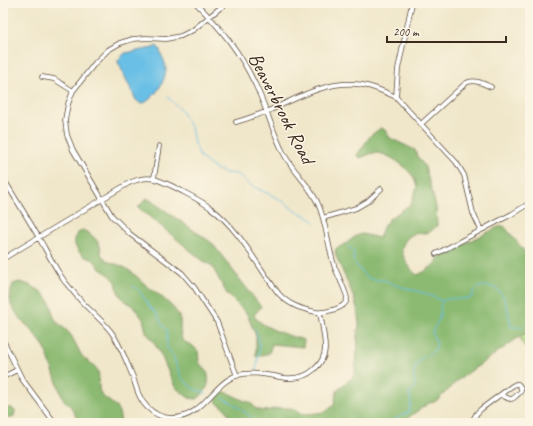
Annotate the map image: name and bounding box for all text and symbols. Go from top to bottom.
scale bar [387,18,506,44]
text: 200 m [393,24,420,40]
street label: Beaverbrook Road [243,48,322,171]

